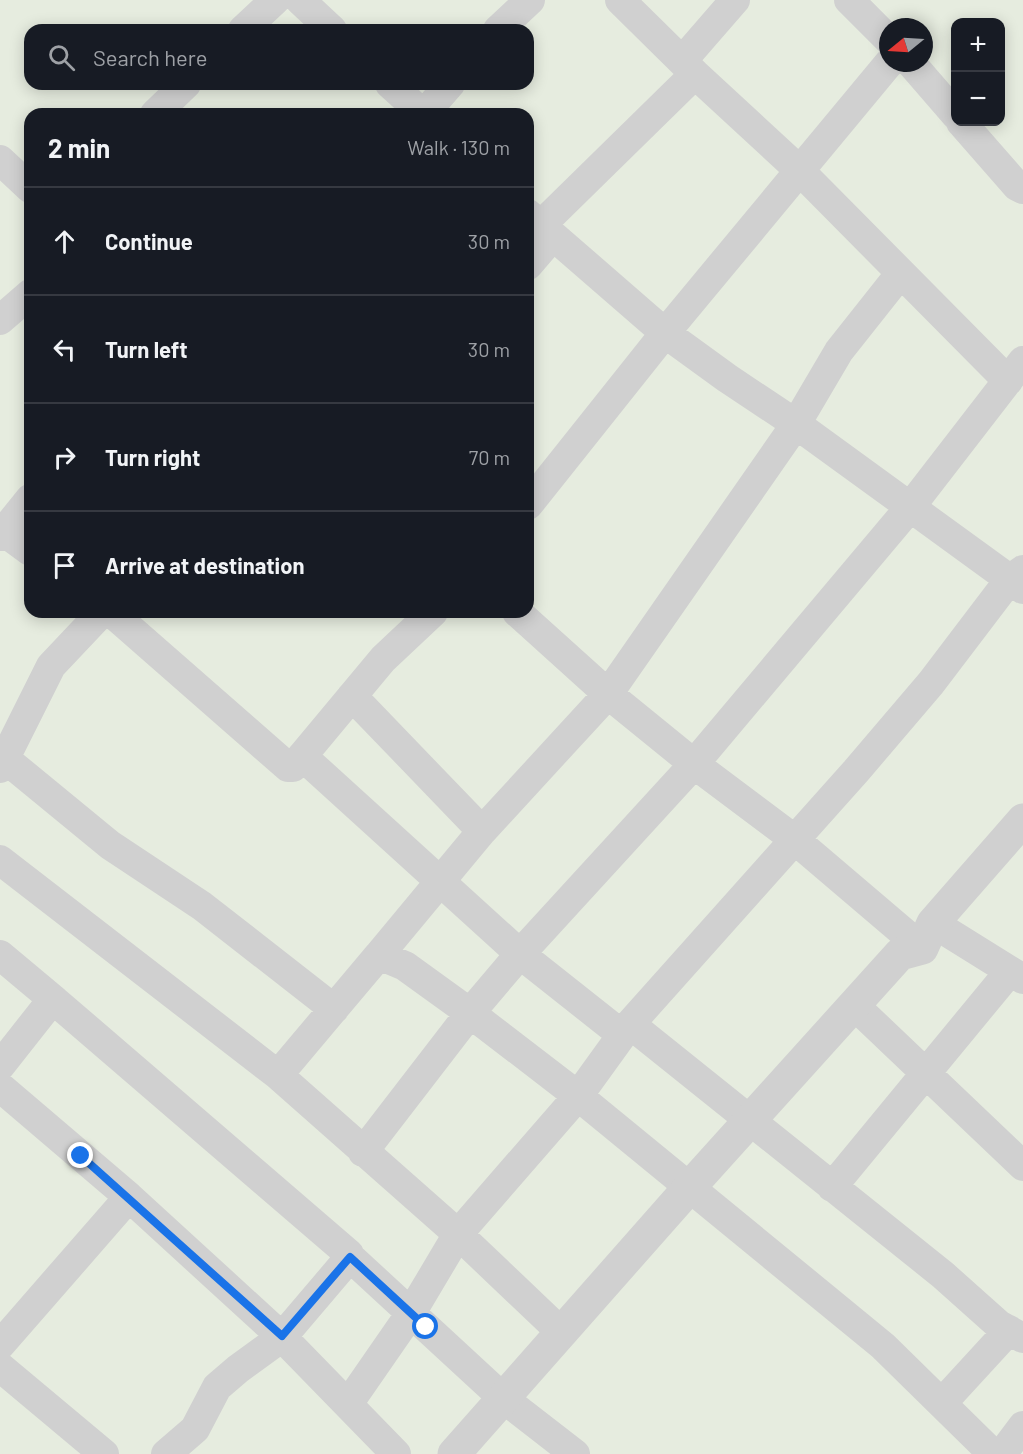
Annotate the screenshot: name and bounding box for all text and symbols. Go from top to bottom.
north arrow [879,18,933,72]
map controls [951,18,1005,126]
button: + [951,18,1005,72]
search box [24,24,534,90]
icon: search [45,41,78,74]
text: Search here [93,44,207,70]
button: − [951,72,1005,126]
text: 2 min [48,132,110,163]
text: Walk · 130 m [407,135,510,159]
icon: ahead [48,225,81,258]
text: Continue [105,228,193,254]
text: 30 m [468,229,510,253]
icon: left [48,333,81,366]
text: Turn left [105,336,188,362]
text: 30 m [468,337,510,361]
icon: right [48,441,81,474]
text: Turn right [105,444,200,470]
text: 70 m [469,445,510,469]
icon: arrive [48,549,81,582]
text: Arrive at destination [105,552,304,578]
route end [67,1142,93,1168]
route start [412,1313,438,1339]

